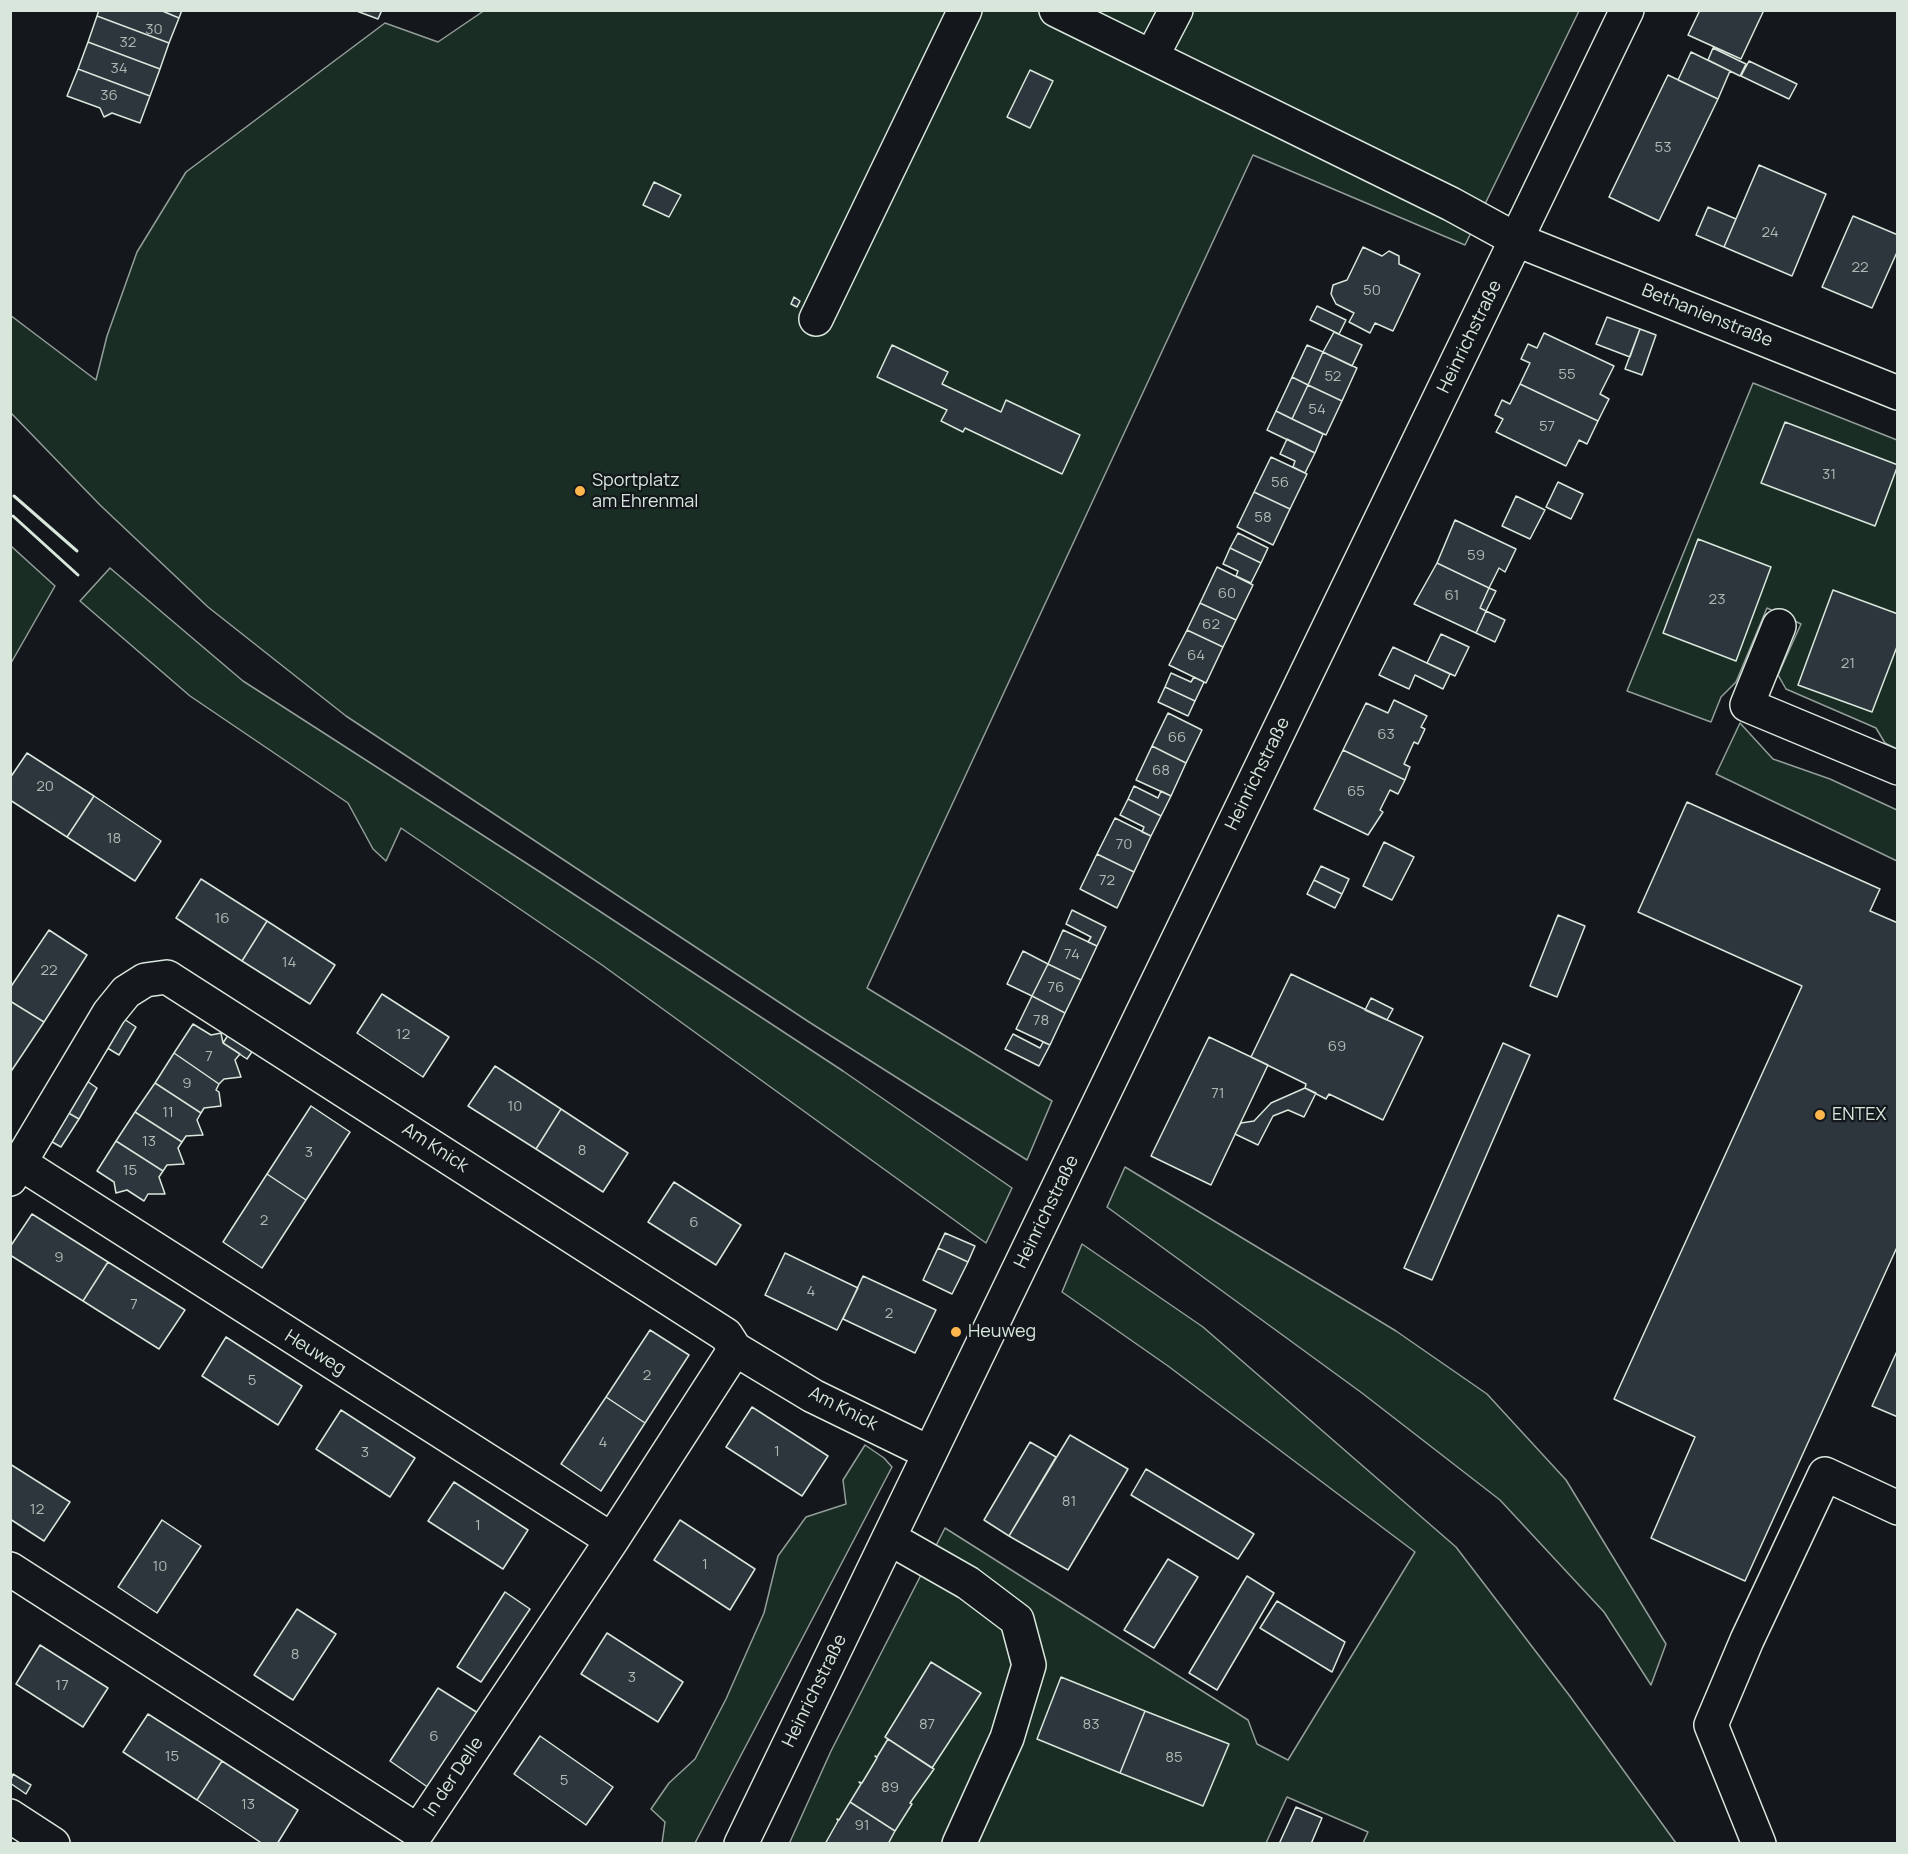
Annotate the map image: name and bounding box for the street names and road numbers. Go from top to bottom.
street label: Heinrichstraße [1433,277,1507,397]
street label: Bethanienstraße [1638,280,1776,352]
street label: Heinrichstraße [1221,714,1295,834]
street label: Am Knick [398,1119,472,1177]
street label: Heinrichstraße [1010,1152,1084,1272]
street label: Heuweg [280,1326,350,1380]
street label: Am Knick [805,1382,881,1436]
street label: Heinrichstraße [778,1631,852,1751]
street label: In der Delle [420,1733,488,1821]

